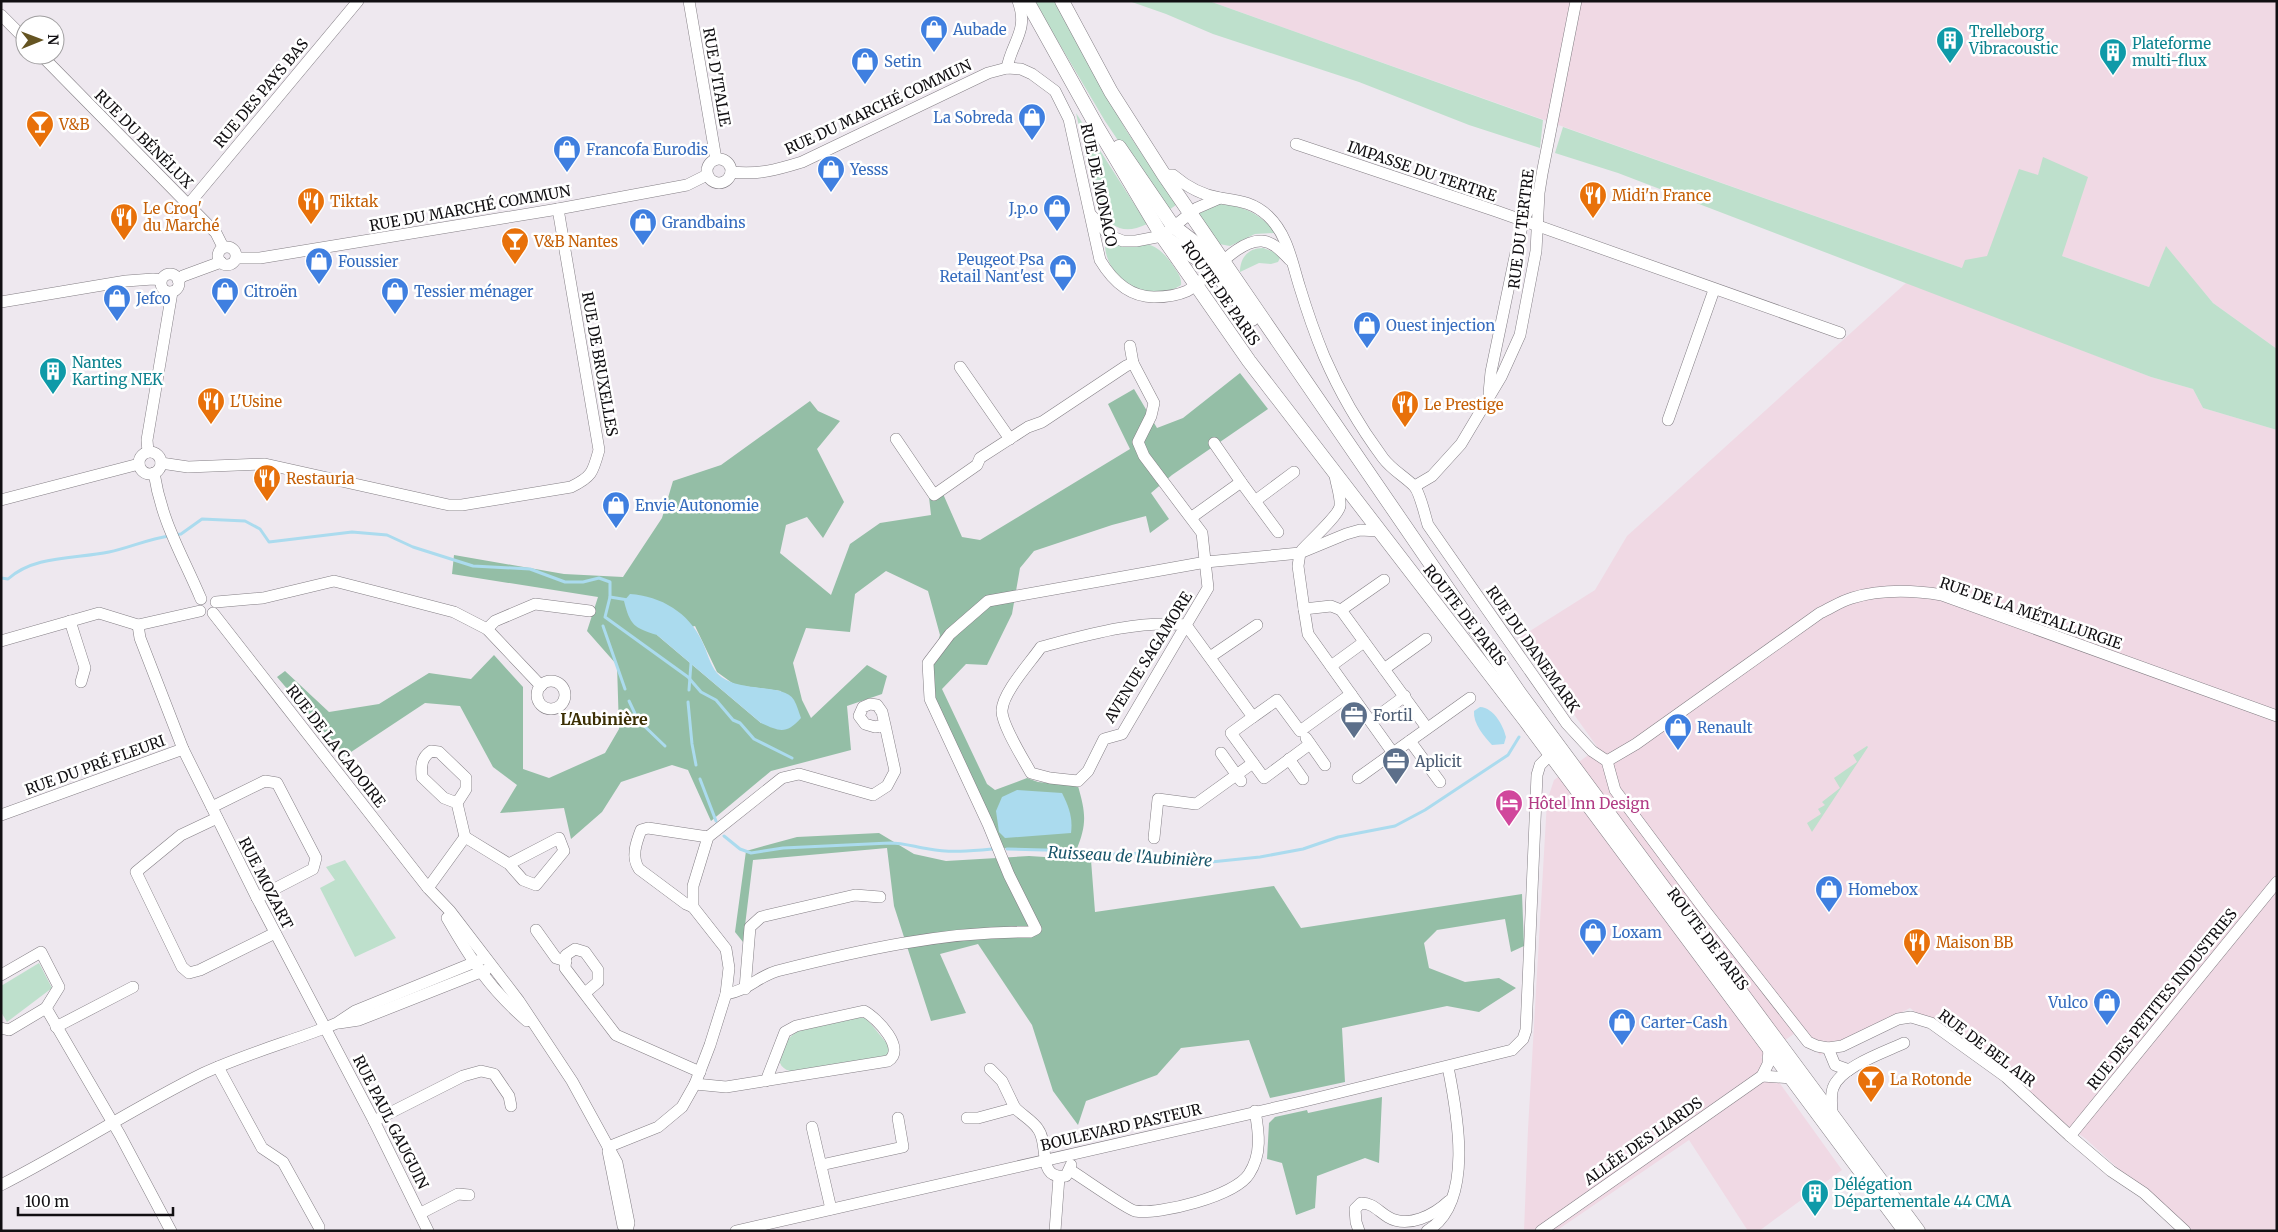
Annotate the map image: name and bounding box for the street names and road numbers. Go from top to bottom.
street label: RUE D'ITALIE [699,26,735,128]
street label: RUE DES PAYS BAS [210,34,312,151]
street label: RUE DU MARCHÉ COMMUN [781,54,975,159]
street label: RUE DU BÉNÉLUX [91,85,198,192]
street label: RUE DE MONACO [1077,122,1121,249]
street label: IMPASSE DU TERTRE [1345,137,1500,206]
street label: RUE DU TERTRE [1504,167,1538,290]
street label: RUE DU MARCHÉ COMMUN [368,180,572,235]
street label: ROUTE DE PARIS [1178,237,1264,349]
street label: RUE DE BRUXELLES [578,290,622,438]
street label: ROUTE DE PARIS [1419,560,1511,670]
street label: RUE DE LA MÉTALLURGIE [1937,572,2126,653]
street label: RUE DU DANEMARK [1482,582,1584,716]
street label: AVENUE SAGAMORE [1099,588,1196,727]
street label: RUE DE LA CADOIRE [282,681,390,811]
street label: RUE DU PRÉ FLEURI [22,730,168,799]
street label: RUE MOZART [235,834,297,933]
street label: ROUTE DE PARIS [1663,884,1753,994]
street label: RUE DES PETITES INDUSTRIES [2083,905,2241,1093]
street label: RUE DE BEL AIR [1935,1005,2040,1091]
street label: RUE PAUL GAUGUIN [349,1052,433,1192]
street label: ALLÉE DES LIARDS [1579,1092,1706,1190]
street label: BOULEVARD PASTEUR [1039,1099,1204,1155]

